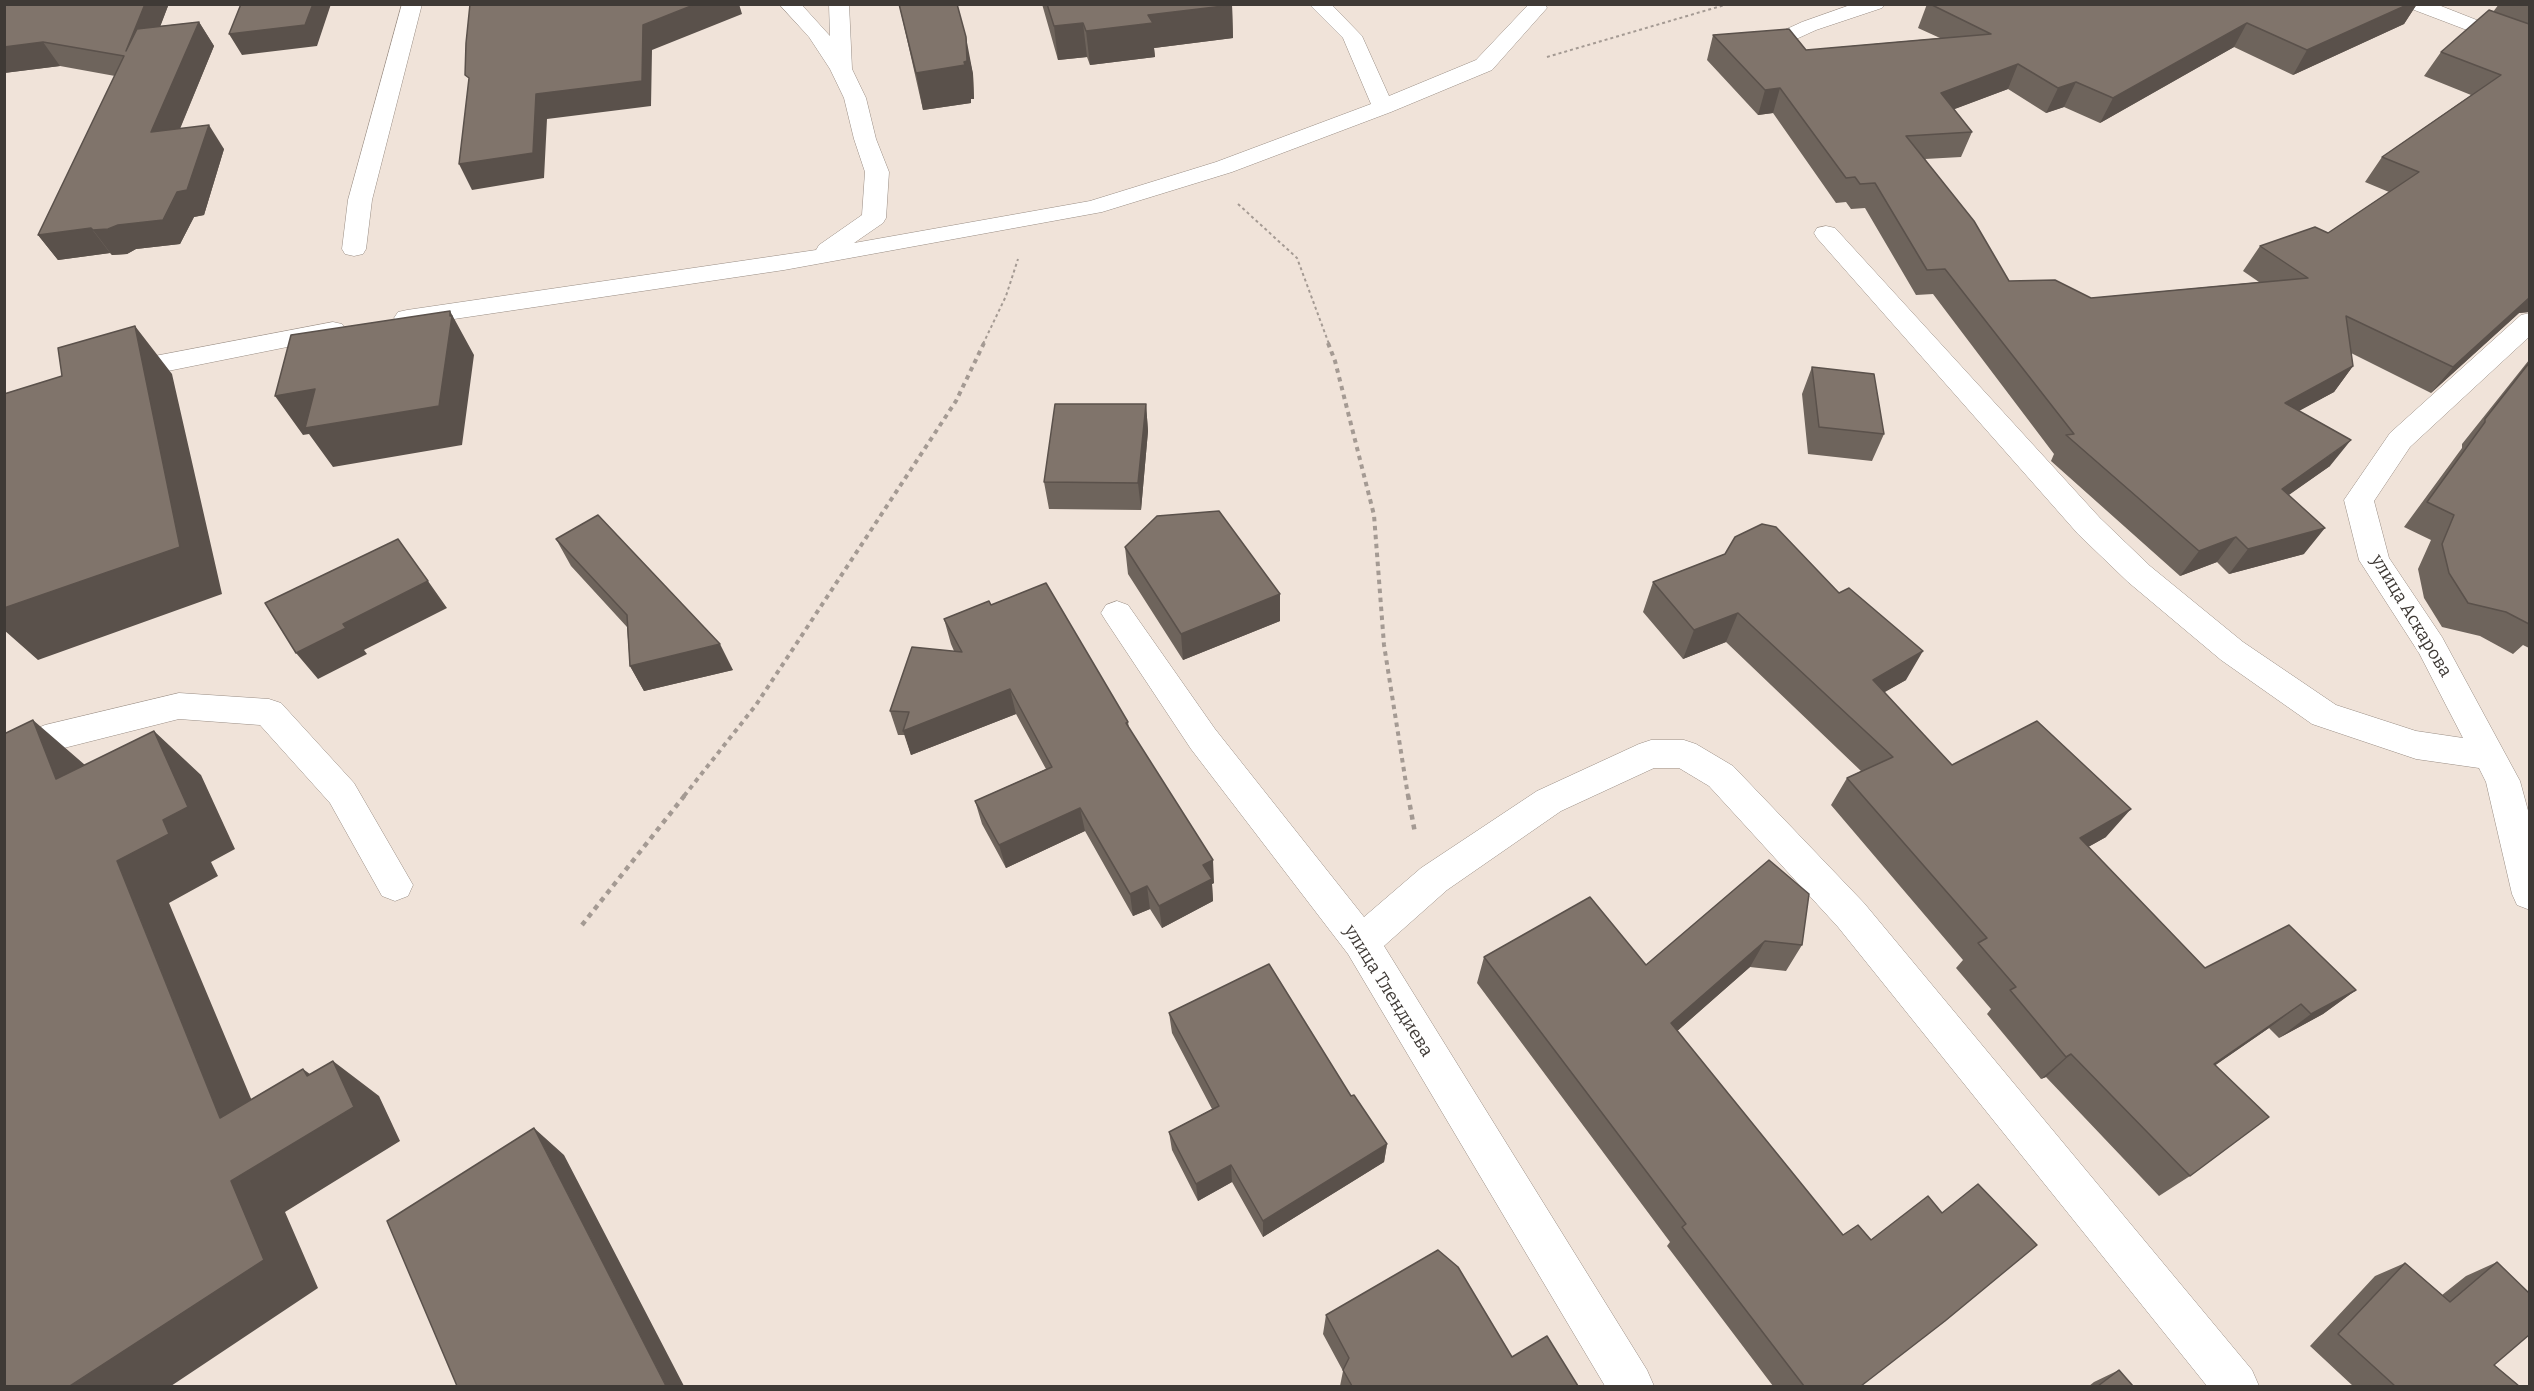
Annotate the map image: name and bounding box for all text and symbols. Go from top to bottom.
street label: улица Аскарова [2366,551,2456,681]
street label: улица Тлендиева [1339,921,1437,1061]

